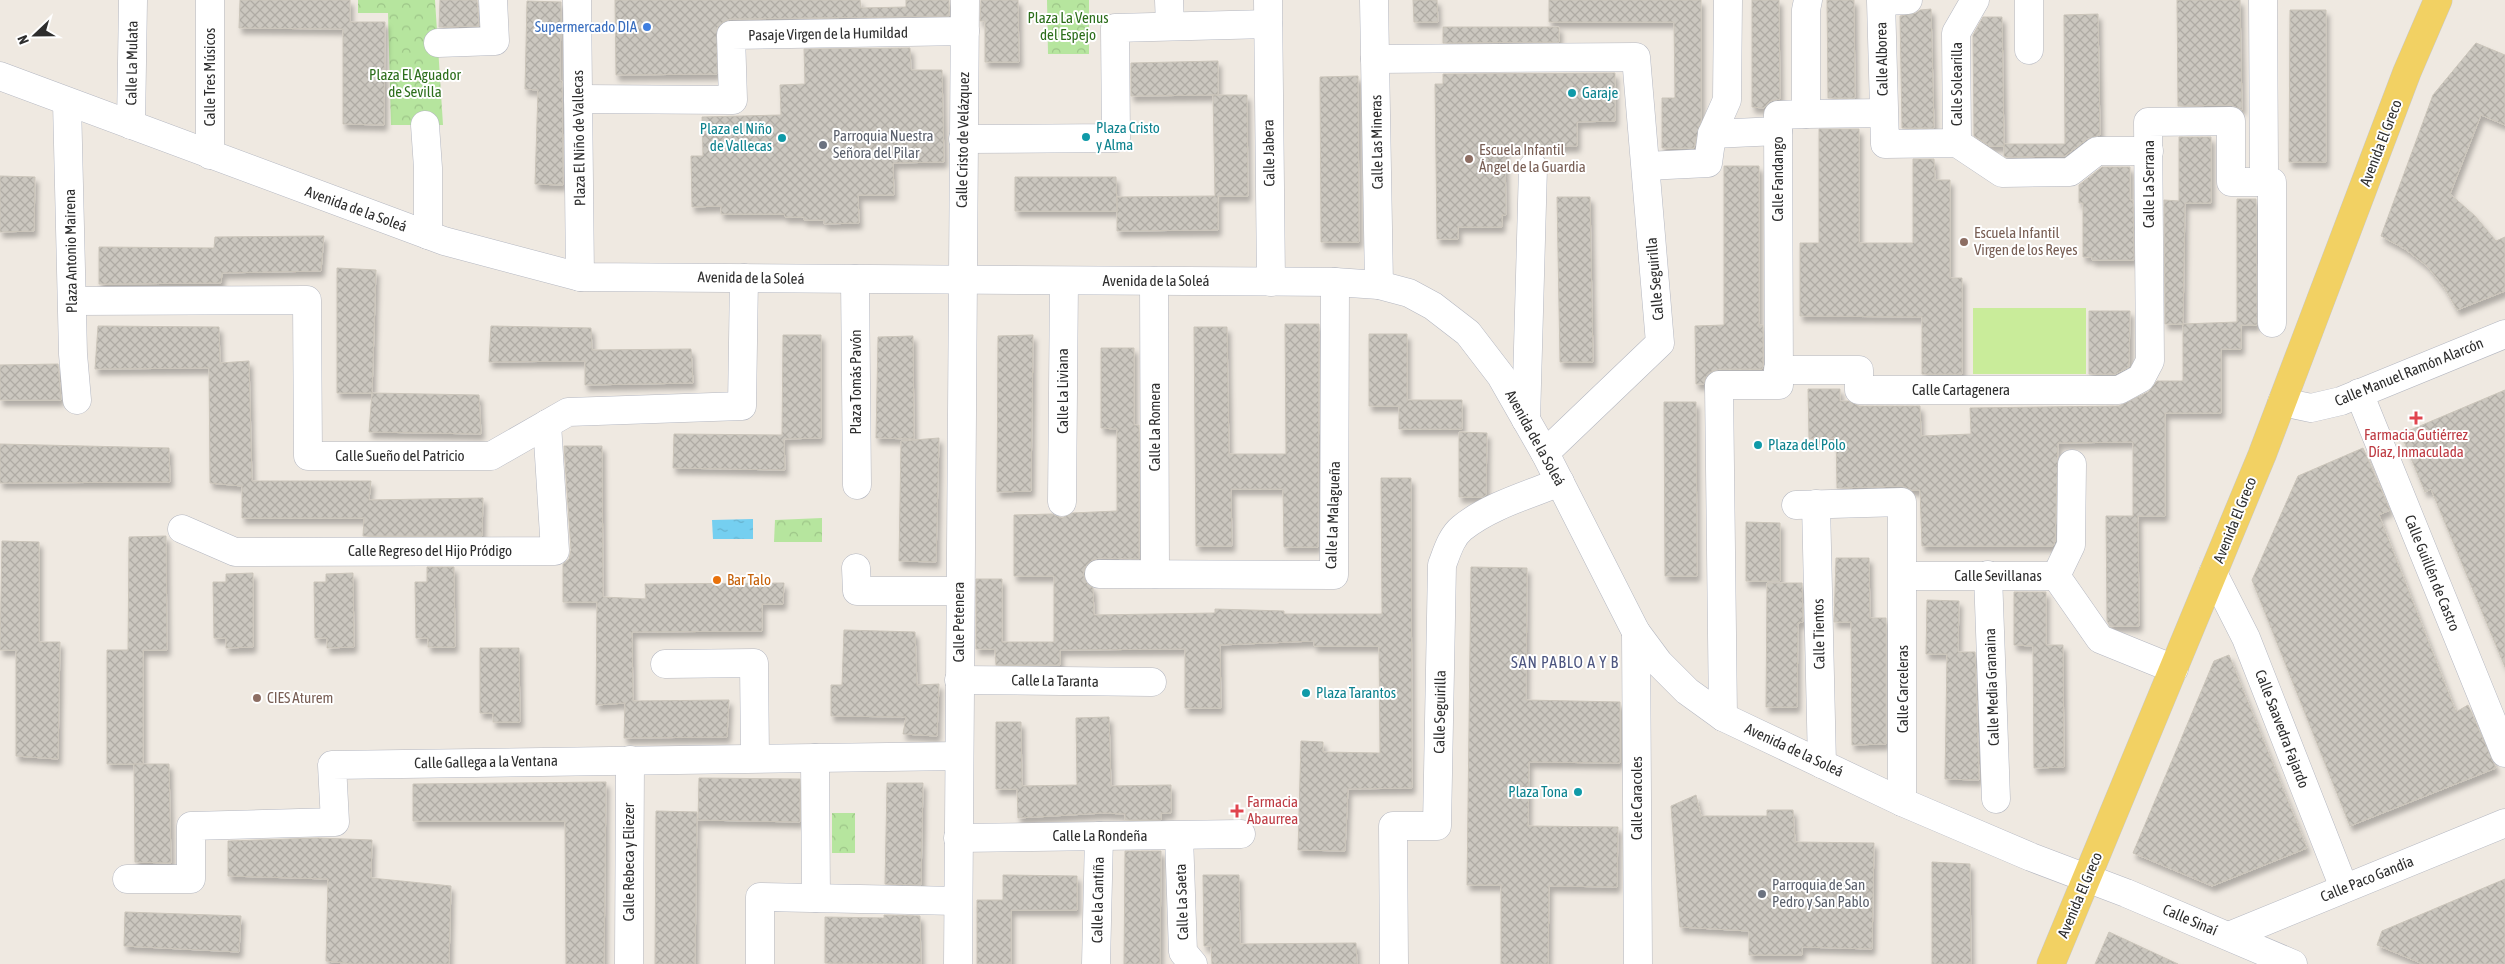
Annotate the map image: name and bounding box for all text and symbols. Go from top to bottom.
park label: Plaza La Venus del Espejo [1027,9,1109,43]
north arrow [10,10,60,60]
place label: Supermercado DIA [535,18,638,35]
street label: Calle La Mulata [122,20,141,106]
marker: Supermercado DIA [641,21,653,33]
street label: Calle Alborea [1872,22,1891,96]
street label: Pasaje Virgen de la Humildad [748,24,908,43]
street label: Calle Tres Músicos [201,28,218,126]
text: N [14,33,32,47]
street label: Calle Solearilla [1948,42,1965,126]
park label: Plaza El Aguador de Sevilla [369,66,461,100]
street label: Plaza El Niño de Vallecas [569,70,588,206]
street label: Calle Cristo de Velázquez [953,71,972,208]
place label: Garaje [1582,84,1618,101]
marker: Garaje [1566,87,1578,99]
street label: Calle Las Mineras [1367,95,1386,189]
street label: Avenida El Greco [2356,97,2405,188]
place label: Plaza Cristo y Alma [1096,119,1160,153]
street label: Calle Jabera [1259,119,1278,187]
place label: Plaza el Niño de Vallecas [700,120,772,154]
place label: Parroquia Nuestra Señora del Pilar [833,127,933,161]
marker: Plaza Cristo y Alma [1080,131,1092,143]
marker: Plaza el Niño de Vallecas [776,132,788,144]
street label: Calle Fandango [1769,137,1786,221]
marker: Parroquia Nuestra Señora del Pilar [817,139,829,151]
street label: Calle La Serrana [2140,140,2157,228]
place label: Escuela Infantil Ángel de la Guardia [1479,141,1586,175]
marker: Escuela Infantil Ángel de la Guardia [1463,153,1475,165]
street label: Avenida de la Soleá [303,182,409,235]
street label: Plaza Antonio Mairena [61,189,80,313]
place label: Escuela Infantil Virgen de los Reyes [1974,224,2078,258]
marker: Escuela Infantil Virgen de los Reyes [1958,236,1970,248]
street label: Calle Seguirilla [1642,237,1667,321]
street label: Avenida de la Soleá [697,268,805,287]
street label: Avenida de la Soleá [1103,272,1210,289]
street label: Plaza Tomás Pavón [847,330,864,434]
street label: Calle Manuel Ramón Alarcón [2332,334,2486,409]
street label: Calle La Liviana [1054,348,1071,434]
street label: Calle Cartagenera [1912,381,2010,398]
street label: Calle La Romera [1146,383,1163,471]
street label: Avenida de la Soleá [1502,387,1569,489]
marker: Farmacia Gutiérrez Díaz, Inmaculada [2410,412,2422,424]
place label: Farmacia Gutiérrez Díaz, Inmaculada [2364,426,2468,460]
place label: Plaza del Polo [1768,436,1846,453]
marker: Plaza del Polo [1752,439,1764,451]
street label: Calle Sueño del Patricio [335,447,465,464]
street label: Calle La Malagueña [1322,461,1343,569]
street label: Avenida El Greco [2210,474,2259,565]
street label: Calle Guillén de Castro [2401,512,2464,633]
street label: Calle Regreso del Hijo Pródigo [348,542,512,559]
street label: Calle Sevillanas [1954,567,2042,584]
place label: Bar Talo [727,571,771,588]
marker: Bar Talo [711,574,723,586]
street label: Calle Petenera [950,582,967,662]
street label: Calle Tientos [1809,598,1828,670]
street label: Calle Media Granaina [1981,628,2002,746]
street label: Calle Carceleras [1894,645,1911,733]
district label: SAN PABLO A Y B [1511,653,1619,671]
street label: Calle Saavedra Fajardo [2252,667,2313,790]
street label: Calle Seguirilla [1430,670,1449,754]
street label: Calle La Taranta [1011,671,1099,690]
place label: Plaza Tarantos [1316,684,1396,701]
marker: Plaza Tarantos [1300,687,1312,699]
place label: CIES Aturem [267,689,333,706]
marker: CIES Aturem [251,692,263,704]
street label: Avenida de la Soleá [1742,719,1846,780]
street label: Calle Gallega a la Ventana [414,752,558,771]
street label: Calle Caracoles [1628,756,1645,840]
place label: Plaza Tona [1508,783,1568,800]
marker: Plaza Tona [1572,786,1584,798]
place label: Farmacia Abaurrea [1247,793,1298,827]
street label: Calle Rebeca y Eliezer [620,802,637,921]
marker: Farmacia Abaurrea [1231,805,1243,817]
street label: Calle La Rondeña [1052,827,1148,844]
street label: Avenida El Greco [2054,850,2105,940]
street label: Calle Paco Gandía [2318,852,2416,905]
street label: Calle la Cantiña [1088,857,1107,943]
street label: Calle La Saeta [1172,863,1191,941]
place label: Parroquia de San Pedro y San Pablo [1772,876,1869,910]
marker: Parroquia de San Pedro y San Pablo [1756,888,1768,900]
street label: Calle Sinaí [2160,900,2221,939]

